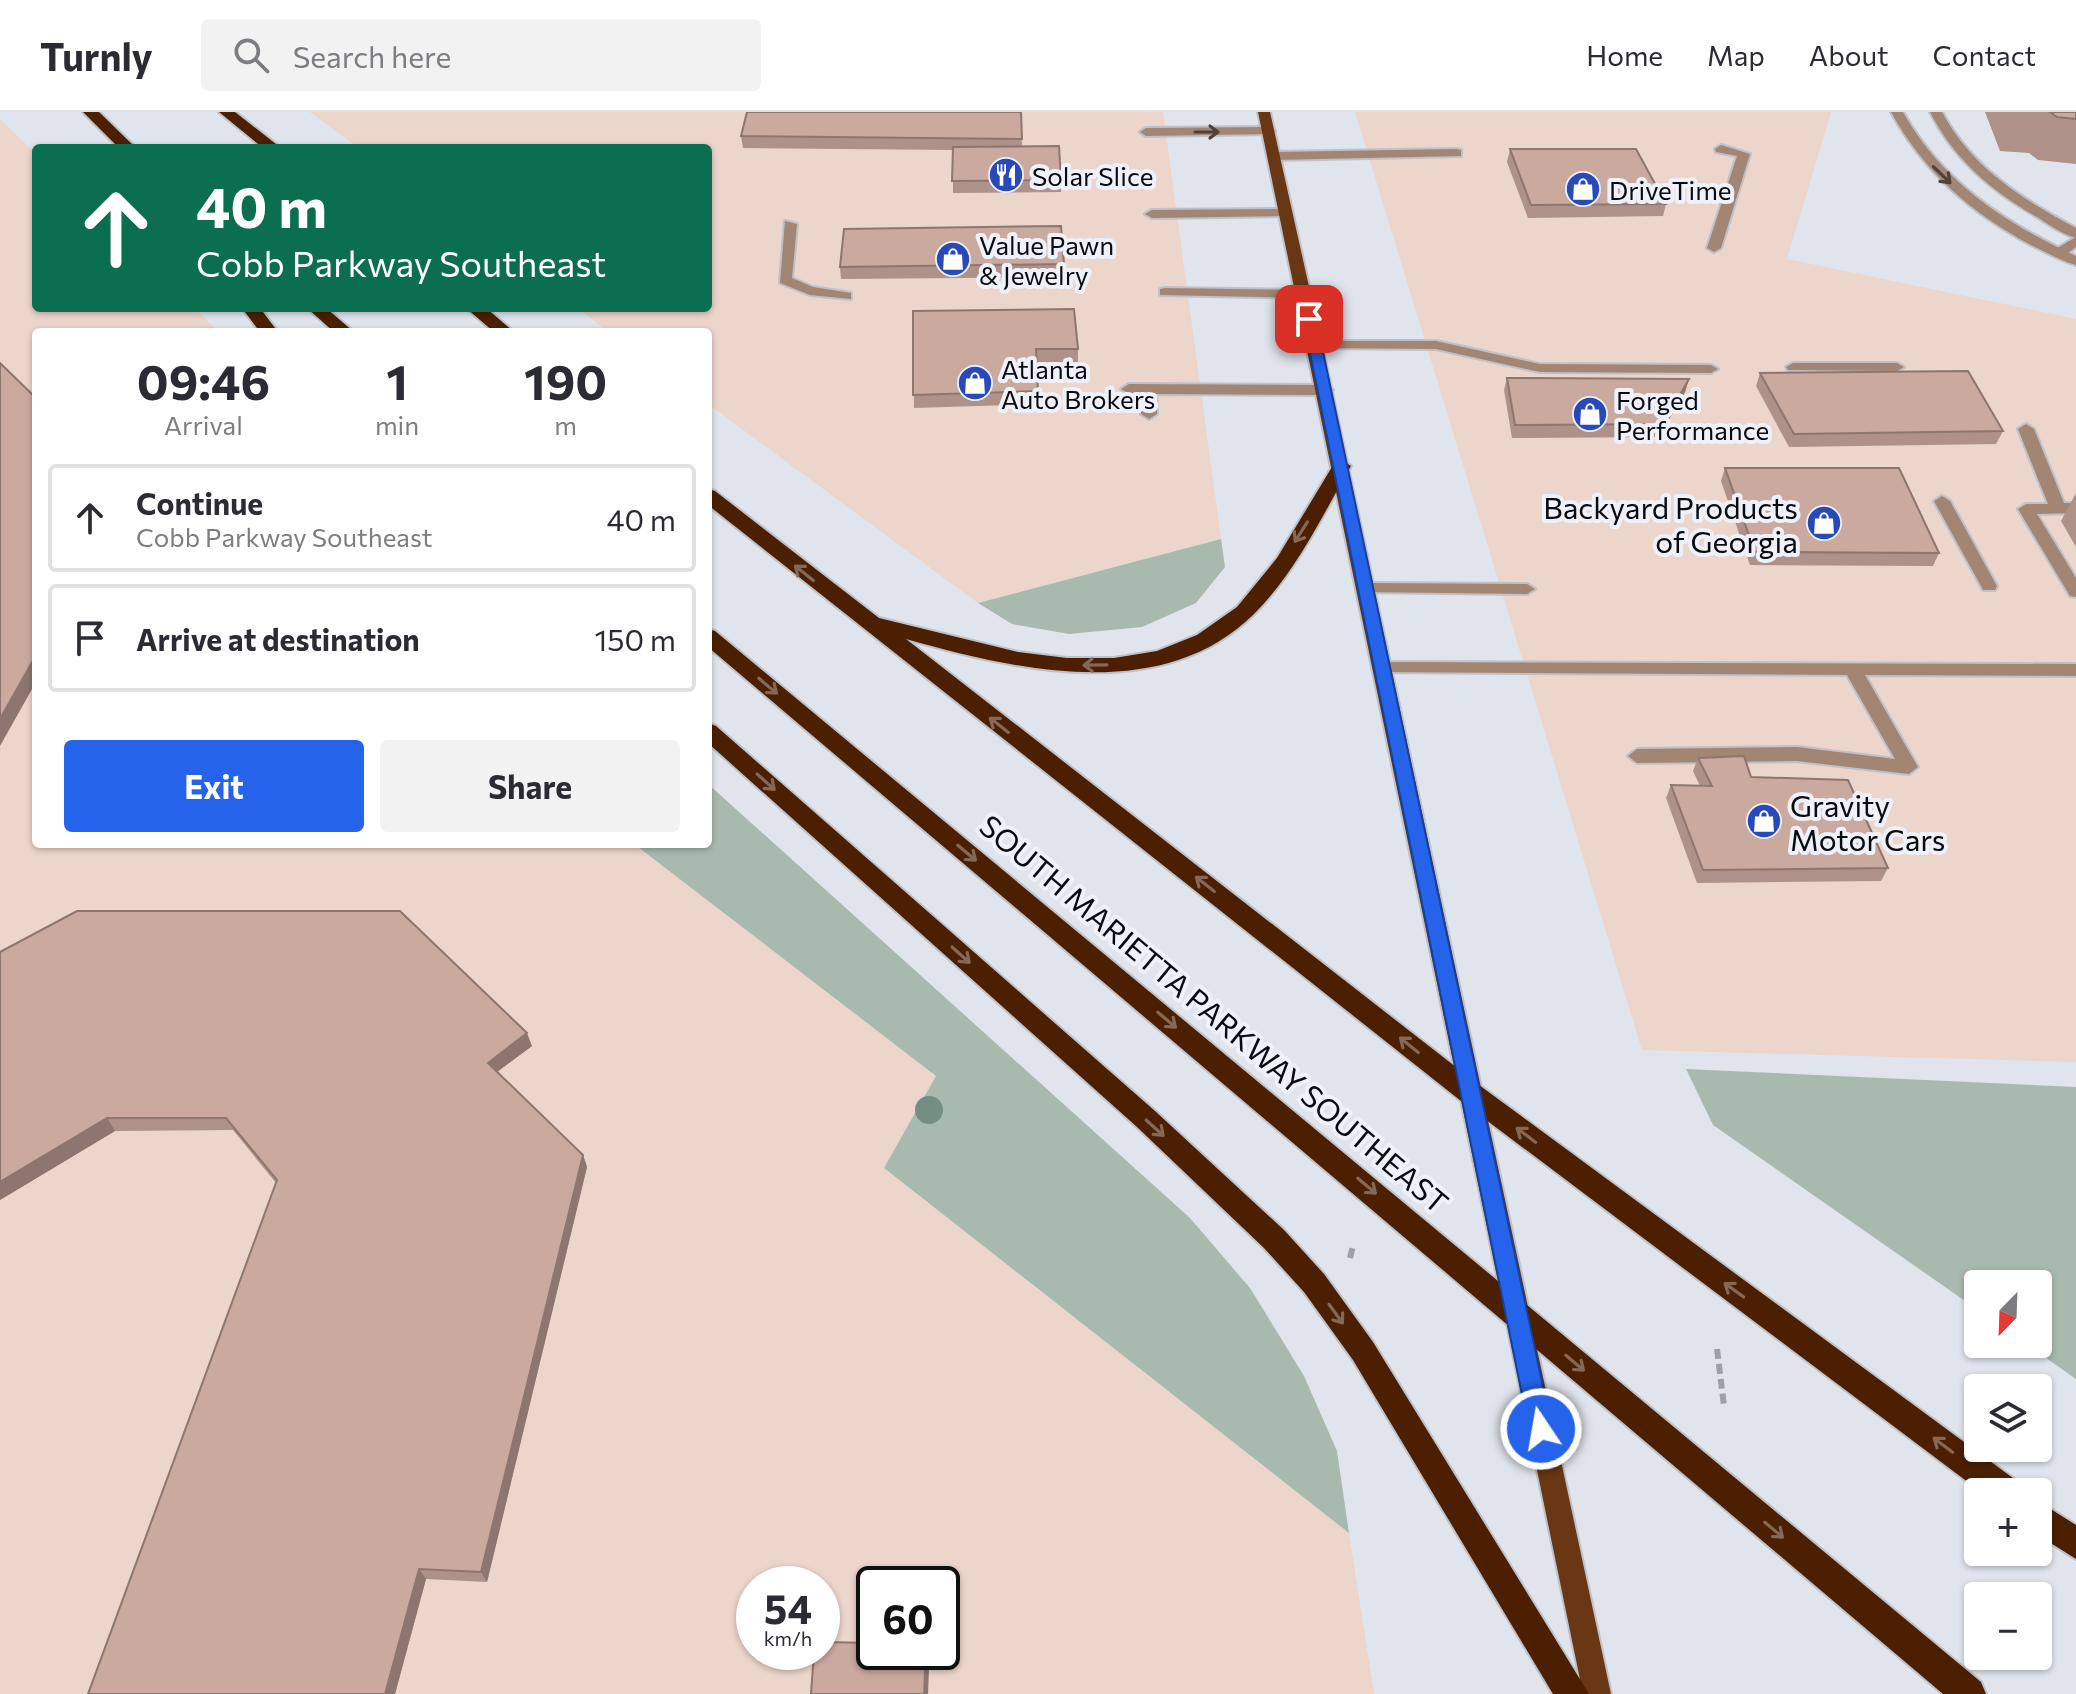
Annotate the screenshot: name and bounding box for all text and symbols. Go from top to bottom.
search box [201,19,761,91]
text: Turnly [40,32,153,79]
icon: search [229,33,273,77]
text: Search here [293,37,451,74]
text: Home [1586,38,1663,72]
text: Map [1707,38,1765,72]
text: About [1809,38,1889,72]
text: Contact [1933,38,2036,72]
one-way arrow [1193,124,1220,140]
restaurant icon: Solar Slice [987,156,1025,194]
place label: Solar Slice [1032,160,1153,191]
one-way arrow [1932,165,1952,184]
shop icon: DriveTime [1564,170,1602,208]
text: 40 m [196,171,327,240]
place label: DriveTime [1609,174,1732,205]
icon: ahead [64,176,168,280]
place label: Value Pawn & Jewelry [979,229,1114,290]
text: Cobb Parkway Southeast [196,240,606,284]
shop icon: Value Pawn & Jewelry [934,240,972,278]
pin [1275,285,1343,353]
icon: arrive [1287,297,1331,341]
text: 09:46 [137,351,270,410]
text: 1 [386,351,408,410]
text: 190 [524,351,607,410]
place label: Atlanta Auto Brokers [1001,353,1155,414]
shop icon: Atlanta Auto Brokers [956,364,994,402]
place label: Forged Performance [1616,384,1769,445]
shop icon: Forged Performance [1571,395,1609,433]
text: Arrival [164,409,243,440]
text: min [375,409,419,440]
text: m [554,409,577,440]
text: Continue [136,484,263,521]
place label: Backyard Products of Georgia [1543,488,1798,559]
icon: ahead [68,496,112,540]
text: 40 m [607,500,676,537]
shop icon: Backyard Products of Georgia [1805,504,1843,542]
one-way arrow [1293,520,1309,543]
text: Cobb Parkway Southeast [136,521,432,552]
one-way arrow [794,564,815,581]
icon: arrive [68,616,112,660]
text: Arrive at destination [136,620,420,657]
text: 150 m [594,620,676,657]
one-way arrow [1082,658,1109,673]
one-way arrow [757,677,778,695]
one-way arrow [989,716,1010,734]
button: Exit [64,740,364,832]
button: Share [380,740,680,832]
one-way arrow [756,773,776,791]
place label: Gravity Motor Cars [1790,786,1945,857]
shop icon: Gravity Motor Cars [1745,802,1783,840]
street label: SOUTH MARIETTA PARKWAY SOUTHEAST [973,806,1457,1220]
one-way arrow [957,844,977,862]
one-way arrow [1195,876,1216,893]
one-way arrow [950,946,970,964]
one-way arrow [1156,1011,1176,1029]
one-way arrow [1399,1036,1420,1054]
one-way arrow [1145,1118,1165,1136]
one-way arrow [1516,1127,1537,1144]
one-way arrow [1356,1177,1376,1195]
north arrow [1964,1270,2052,1358]
map controls [1964,1270,2052,1670]
one-way arrow [1724,1282,1746,1299]
one-way arrow [1328,1302,1344,1324]
one-way arrow [1565,1353,1585,1371]
button: layers [1964,1374,2052,1462]
position arrow [1499,1387,1583,1471]
one-way arrow [1933,1437,1954,1454]
button: + [1964,1478,2052,1566]
one-way arrow [1764,1521,1784,1539]
speed limit sign: 60 [856,1566,960,1670]
button: − [1964,1582,2052,1670]
text: 54 [764,1583,812,1632]
text: km/h [764,1626,812,1650]

